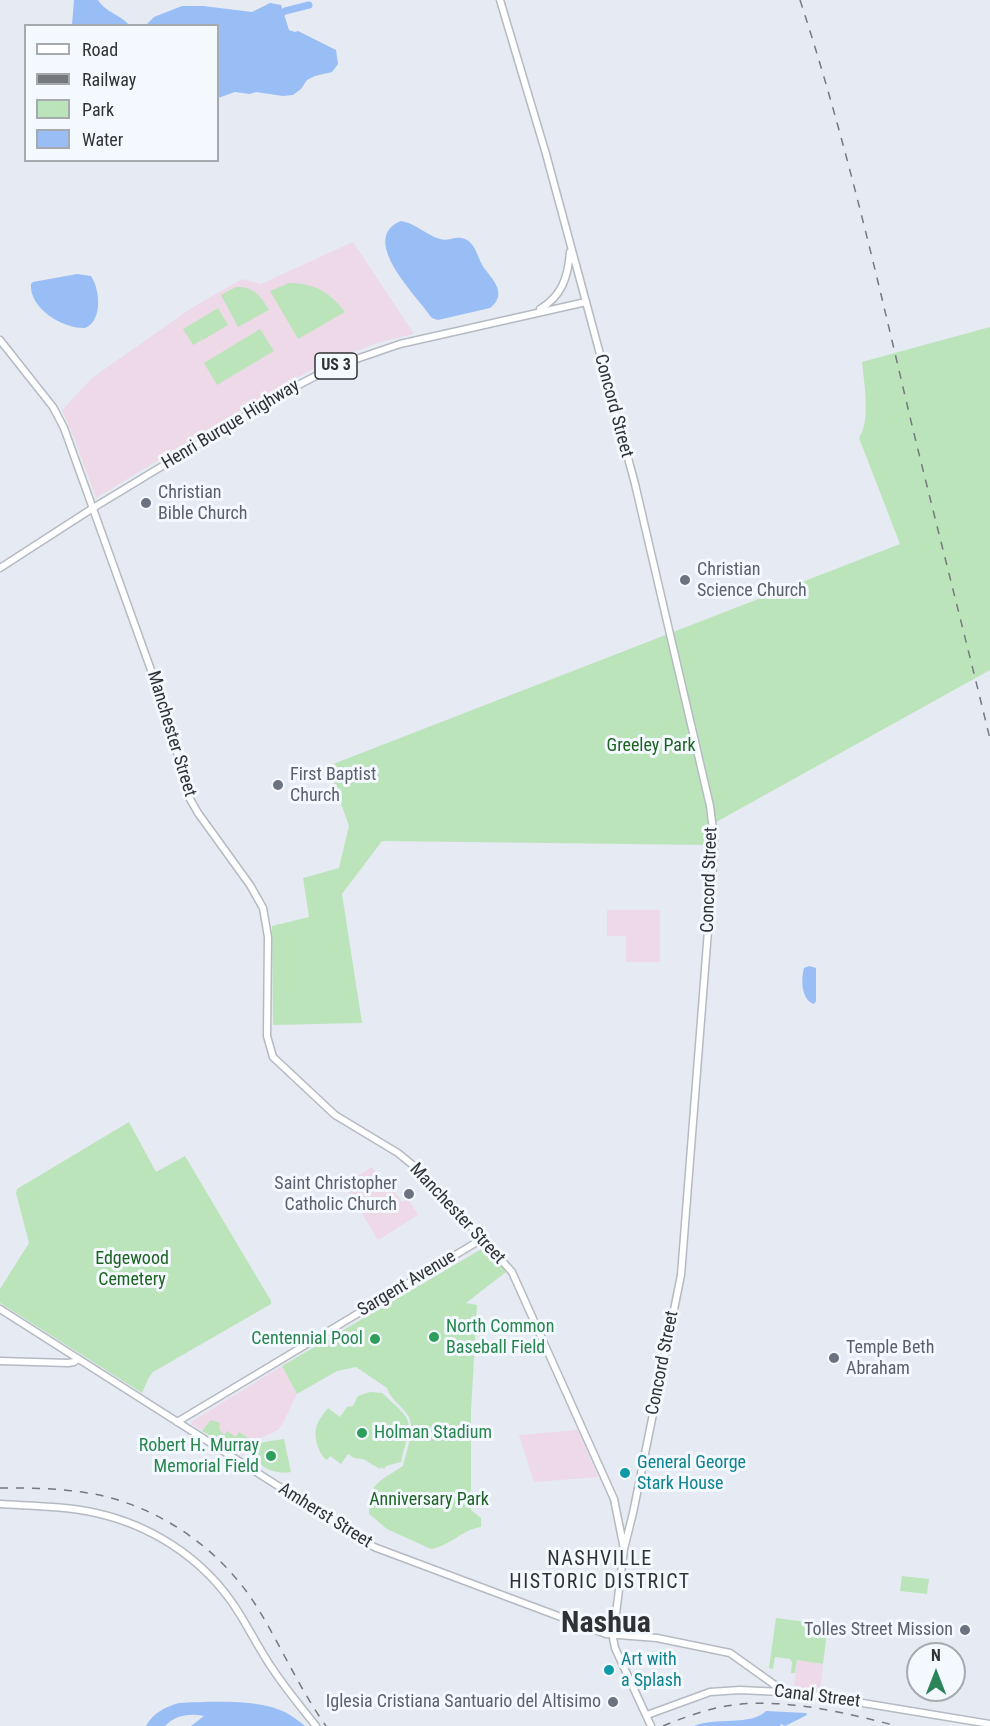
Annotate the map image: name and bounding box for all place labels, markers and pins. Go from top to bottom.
place label: Christian Bible Church [158,482,247,524]
marker: Christian Bible Church [139,496,153,510]
place label: Christian Science Church [697,559,807,602]
marker: Christian Science Church [678,573,692,587]
place label: First Baptist Church [290,764,376,806]
marker: First Baptist Church [271,778,285,792]
place label: Saint Christopher Catholic Church [274,1173,397,1216]
marker: Saint Christopher Catholic Church [402,1187,416,1201]
place label: North Common Baseball Field [446,1316,554,1358]
place label: Centennial Pool [251,1328,363,1350]
marker: North Common Baseball Field [427,1330,441,1344]
marker: Centennial Pool [368,1332,382,1346]
place label: Temple Beth Abraham [846,1337,934,1380]
marker: Temple Beth Abraham [827,1351,841,1365]
place label: Holman Stadium [374,1422,492,1444]
marker: Holman Stadium [355,1426,369,1440]
place label: Robert H. Murray Memorial Field [139,1435,259,1478]
marker: Robert H. Murray Memorial Field [264,1449,278,1463]
place label: General George Stark House [637,1452,746,1494]
marker: General George Stark House [618,1466,632,1480]
place label: Tolles Street Mission [804,1619,953,1641]
marker: Tolles Street Mission [958,1623,972,1637]
place label: Art with a Splash [621,1649,682,1692]
marker: Art with a Splash [602,1663,616,1677]
place label: Iglesia Cristiana Santuario del Altisimo [326,1691,601,1713]
marker: Iglesia Cristiana Santuario del Altisimo [606,1695,620,1709]

